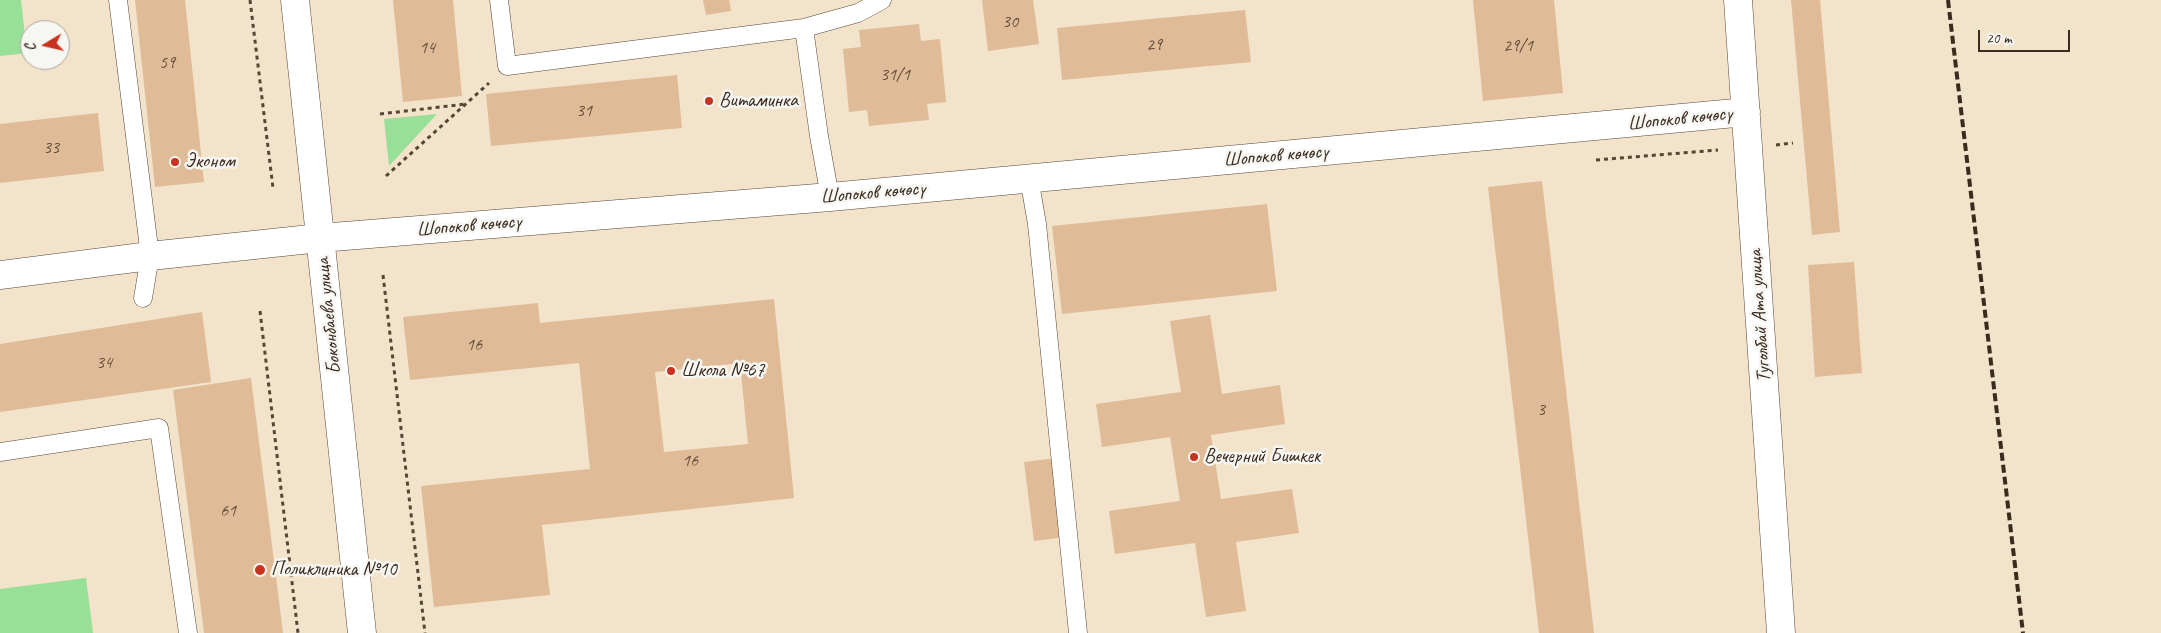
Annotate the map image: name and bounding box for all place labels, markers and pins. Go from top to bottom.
place label: Витаминка [719,89,798,113]
marker: Витаминка [703,95,715,107]
place label: Эконом [185,150,235,174]
marker: Эконом [169,156,181,168]
place label: Школа №67 [681,359,764,383]
marker: Школа №67 [665,365,677,377]
place label: Вечерний Бишкек [1204,445,1320,469]
marker: Вечерний Бишкек [1188,451,1200,463]
place label: Поликлиника №10 [271,558,397,582]
marker: Поликлиника №10 [253,563,267,577]

